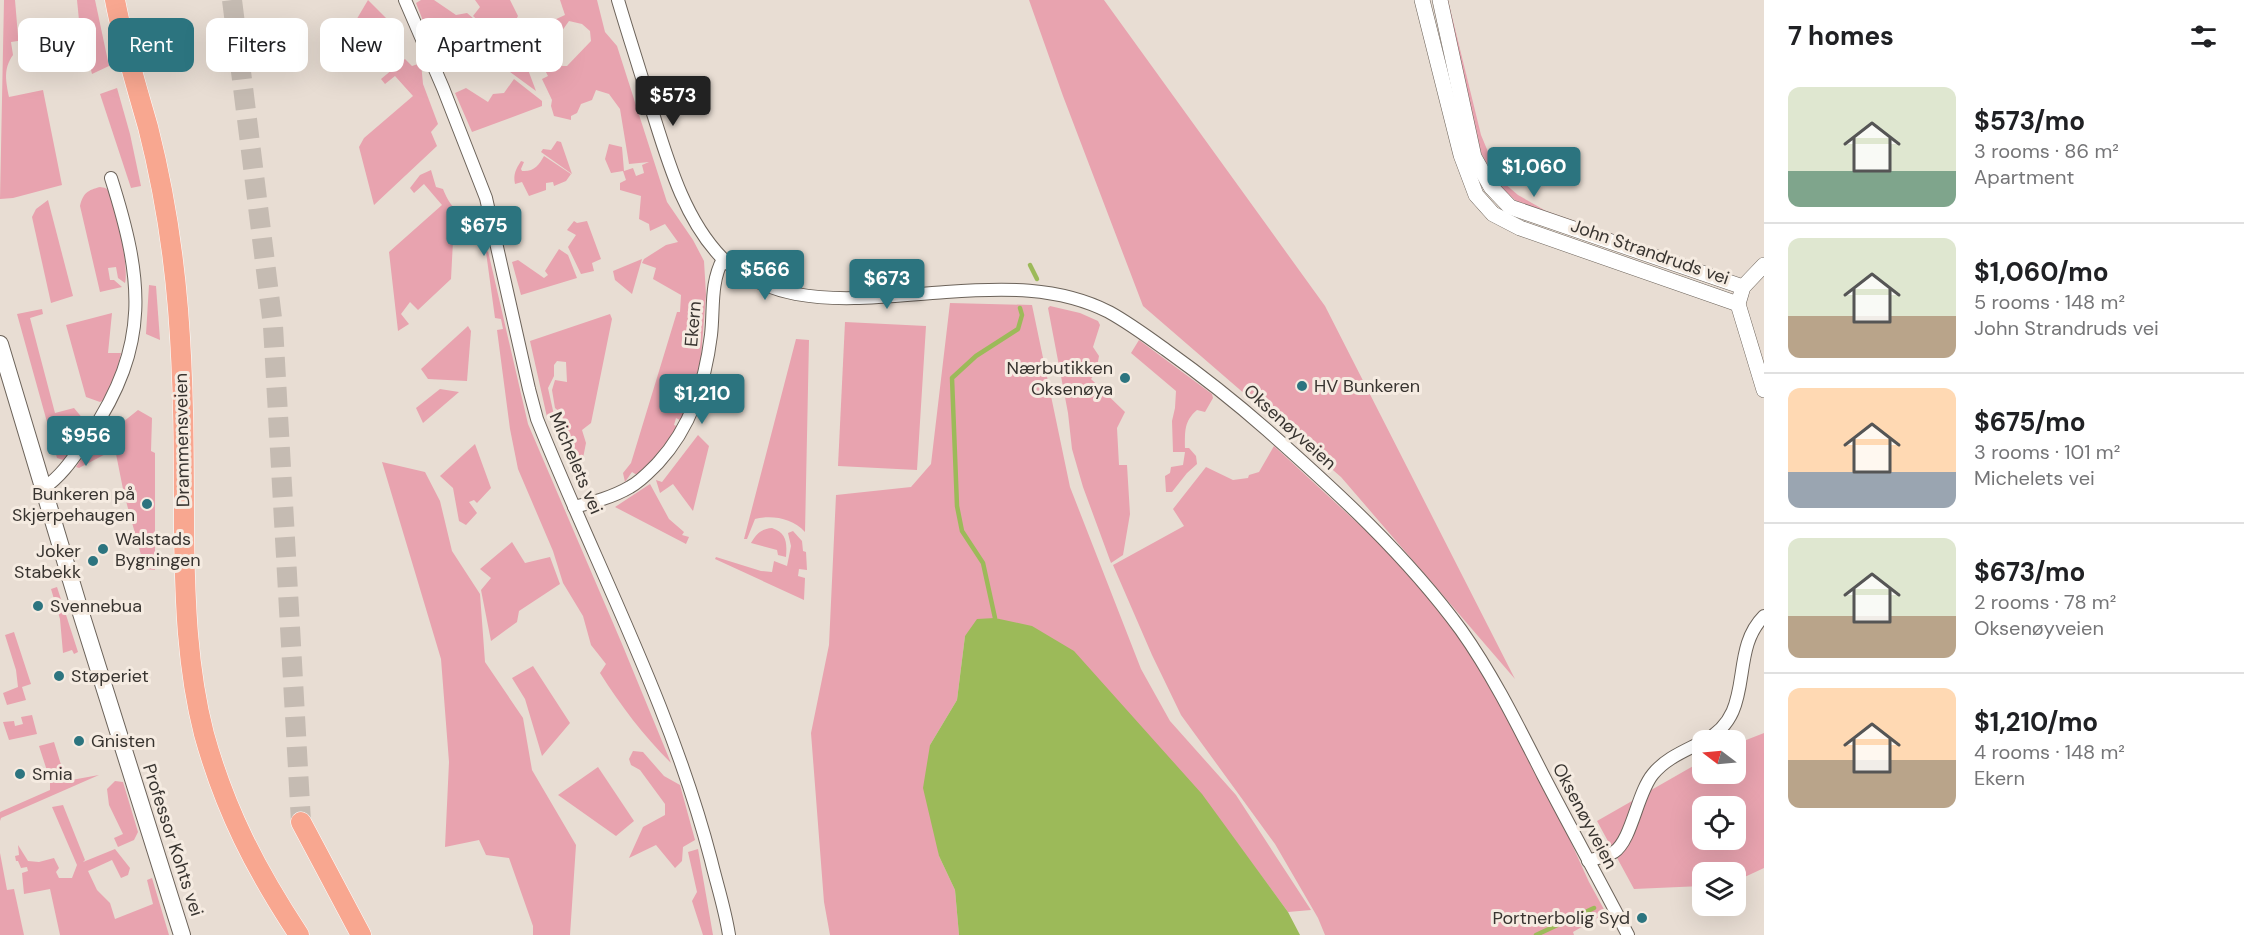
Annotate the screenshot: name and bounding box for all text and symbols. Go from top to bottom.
chip: Buy [18,18,96,72]
chip: Rent [108,18,194,72]
chip: Filters [206,18,308,72]
chip: New [320,18,404,72]
chip: Apartment [416,18,563,72]
text: 7 homes [1788,19,1894,53]
icon: filters [2187,20,2220,53]
pin: $573 [637,76,709,127]
text: $573 [650,82,696,108]
text: $573/mo [1974,104,2085,138]
icon: home [1836,111,1908,183]
text: 3 rooms · 86 m² [1974,138,2119,164]
pin: $1,060 [1485,147,1583,198]
text: $1,060 [1501,153,1567,179]
text: Apartment [1974,164,2074,190]
pin: $675 [448,206,520,257]
text: $675 [460,212,508,238]
street label: John Strandruds vei [1567,214,1733,290]
pin: $566 [729,250,801,301]
text: $1,060/mo [1974,255,2109,289]
text: $566 [740,256,790,282]
pin: $673 [851,259,923,310]
icon: home [1836,262,1908,334]
text: $673 [863,265,911,291]
text: 5 rooms · 148 m² [1974,289,2125,315]
street label: Ekern [679,300,707,348]
text: John Strandruds vei [1974,315,2159,341]
place label: Nærbutikken Oksenøya [1006,356,1113,401]
marker: Nærbutikken Oksenøya [1118,371,1132,385]
street label: Drammensveien [169,373,195,507]
pin: $1,210 [653,374,751,425]
place label: HV Bunkeren [1314,374,1420,398]
street label: Oksenøyveien [1239,379,1341,475]
marker: HV Bunkeren [1295,379,1309,393]
text: $1,210 [673,380,731,406]
text: $675/mo [1974,405,2086,439]
street label: Michelets vei [544,408,608,518]
icon: home [1836,412,1908,484]
pin: $956 [50,416,122,467]
text: $956 [61,422,111,448]
text: 3 rooms · 101 m² [1974,439,2120,465]
text: Michelets vei [1974,465,2095,491]
place label: Bunkeren på Skjerpehaugen [12,482,135,527]
marker: Bunkeren på Skjerpehaugen [140,497,154,511]
place label: Walstads Bygningen [115,527,201,572]
place label: Joker Stabekk [14,539,81,584]
marker: Walstads Bygningen [96,542,110,556]
marker: Joker Stabekk [86,554,100,568]
text: $673/mo [1974,555,2085,589]
icon: home [1836,562,1908,634]
text: 2 rooms · 78 m² [1974,589,2116,615]
place label: Svennebua [50,594,142,618]
marker: Svennebua [31,599,45,613]
text: Oksenøyveien [1974,615,2104,641]
place label: Støperiet [71,664,149,688]
marker: Støperiet [52,669,66,683]
text: $1,210/mo [1974,705,2098,739]
icon: home [1836,712,1908,784]
place label: Gnisten [91,729,155,753]
north arrow [1692,730,1746,784]
map controls [1692,730,1746,916]
marker: Gnisten [72,734,86,748]
text: 4 rooms · 148 m² [1974,739,2125,765]
street label: Oksenøyveien [1547,759,1623,873]
street label: Professor Kohts vei [137,761,209,919]
place label: Smia [32,762,73,786]
text: Ekern [1974,765,2025,791]
marker: Smia [13,767,27,781]
button: locate [1692,796,1746,850]
button: layers [1692,862,1746,916]
place label: Portnerbolig Syd [1492,906,1630,930]
marker: Portnerbolig Syd [1635,911,1649,925]

